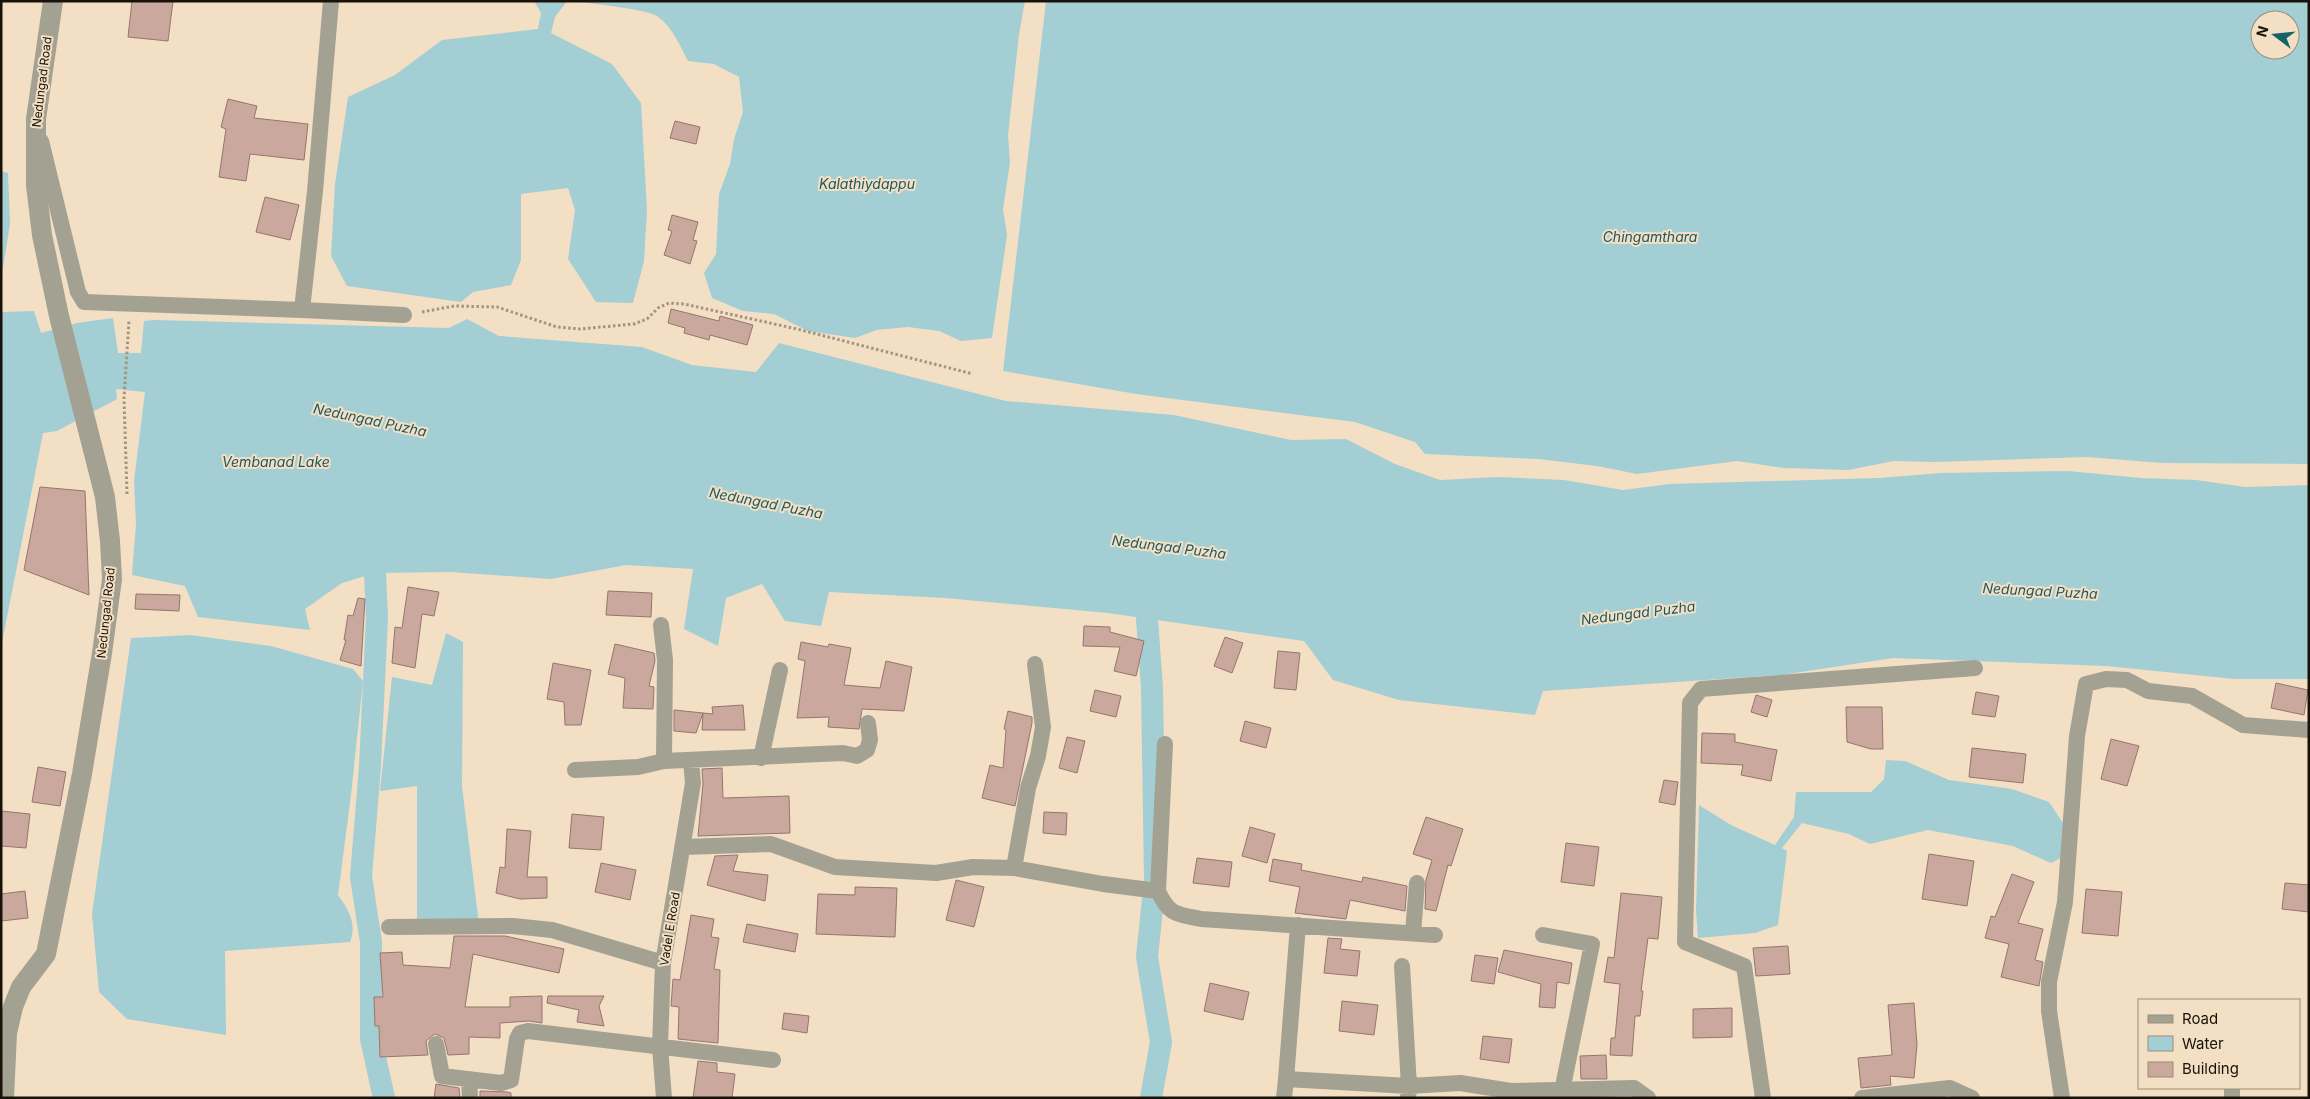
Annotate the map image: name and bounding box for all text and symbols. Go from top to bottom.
north arrow [2250,10,2300,60]
text: N [2252,24,2272,39]
street label: Nedungad Road [28,36,55,128]
water label: Kalathiydappu [819,175,915,192]
water label: Chingamthara [1603,228,1698,245]
water label: Nedungad Puzha [312,399,429,440]
water label: Vembanad Lake [222,453,330,470]
water label: Nedungad Puzha [708,483,825,522]
water label: Nedungad Puzha [1111,531,1228,562]
street label: Nedungad Road [93,567,118,659]
water label: Nedungad Puzha [1982,579,2098,602]
water label: Nedungad Puzha [1580,597,1697,628]
street label: Vadel E Road [656,891,683,967]
legend [2138,999,2300,1089]
text: Road [2182,1009,2218,1028]
text: Water [2182,1034,2224,1053]
text: Building [2182,1059,2239,1078]

